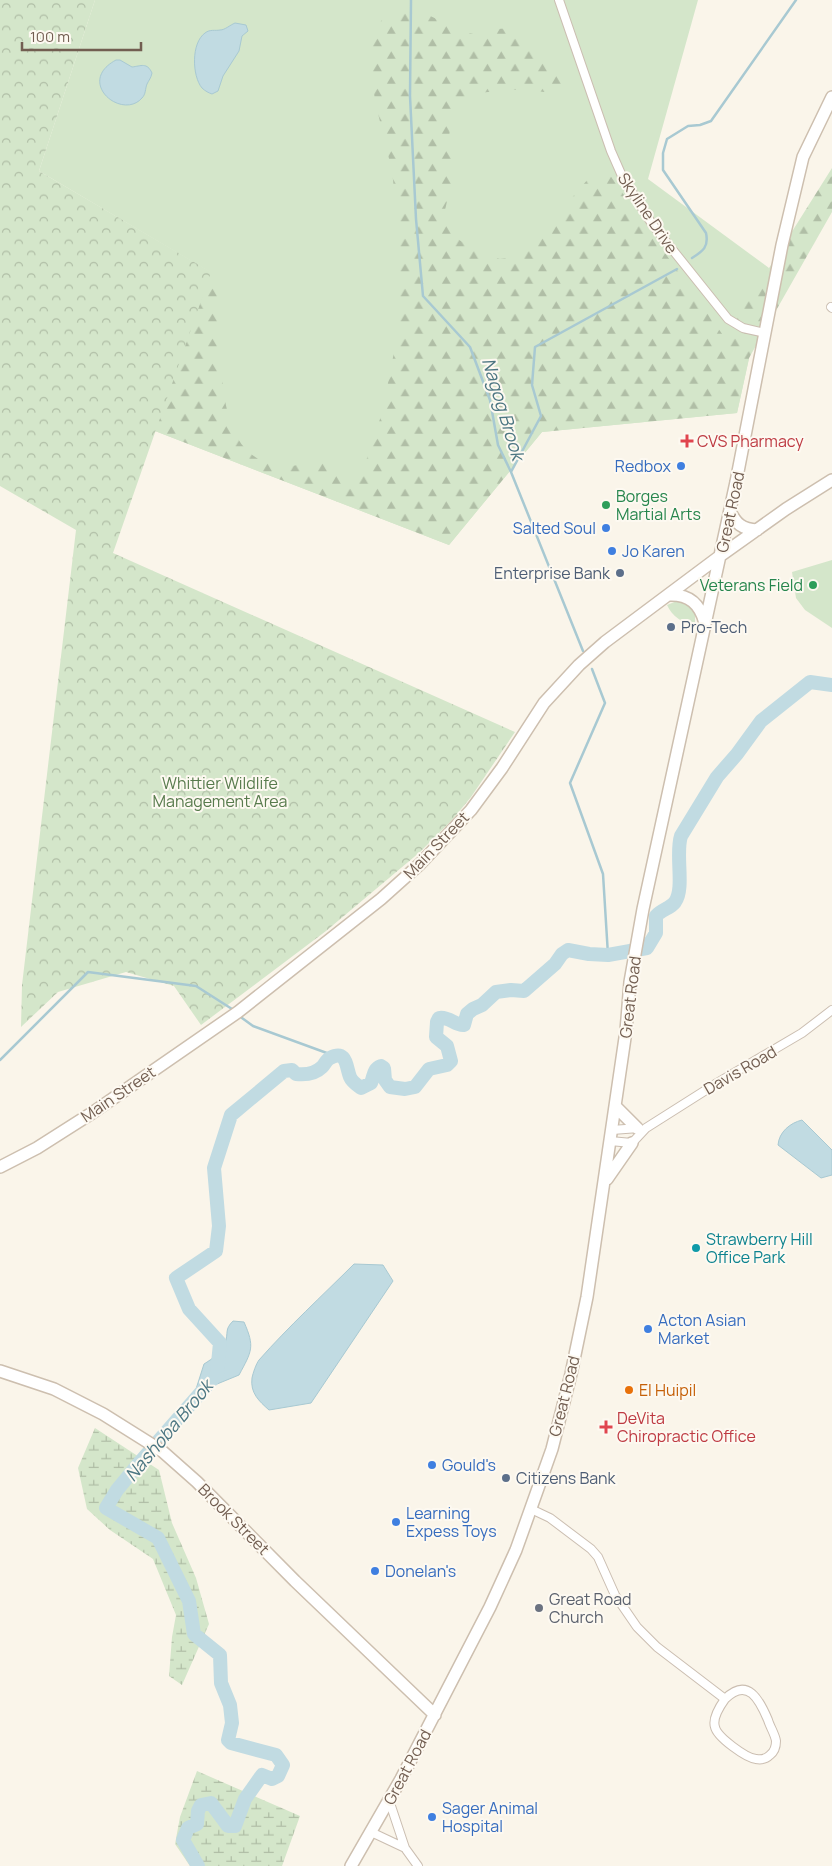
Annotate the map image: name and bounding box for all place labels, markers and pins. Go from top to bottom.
place label: CVS Pharmacy [697,430,804,452]
marker: CVS Pharmacy [681,435,693,447]
place label: Redbox [615,455,672,477]
marker: Redbox [675,460,687,472]
place label: Borges Martial Arts [616,485,701,525]
marker: Borges Martial Arts [600,499,612,511]
place label: Salted Soul [513,517,596,539]
marker: Salted Soul [600,522,612,534]
place label: Jo Karen [622,540,685,562]
marker: Jo Karen [606,545,618,557]
place label: Enterprise Bank [494,562,611,584]
marker: Enterprise Bank [614,567,626,579]
place label: Veterans Field [700,574,803,596]
marker: Veterans Field [807,579,819,591]
place label: Pro-Tech [681,616,747,638]
marker: Pro-Tech [665,621,677,633]
place label: Strawberry Hill Office Park [706,1228,813,1268]
marker: Strawberry Hill Office Park [690,1242,702,1254]
place label: Acton Asian Market [658,1309,746,1349]
marker: Acton Asian Market [642,1323,654,1335]
place label: El Huipil [639,1379,696,1401]
marker: El Huipil [623,1384,635,1396]
place label: DeVita Chiropractic Office [617,1407,756,1447]
marker: DeVita Chiropractic Office [599,1420,613,1434]
place label: Gould's [442,1454,496,1476]
marker: Gould's [426,1459,438,1471]
place label: Citizens Bank [516,1467,617,1489]
marker: Citizens Bank [500,1472,512,1484]
place label: Learning Expess Toys [406,1502,497,1542]
marker: Learning Expess Toys [390,1516,402,1528]
place label: Donelan's [385,1560,456,1582]
marker: Donelan's [369,1565,381,1577]
place label: Great Road Church [549,1588,632,1628]
marker: Great Road Church [533,1602,545,1614]
place label: Sager Animal Hospital [442,1797,538,1837]
marker: Sager Animal Hospital [426,1811,438,1823]

